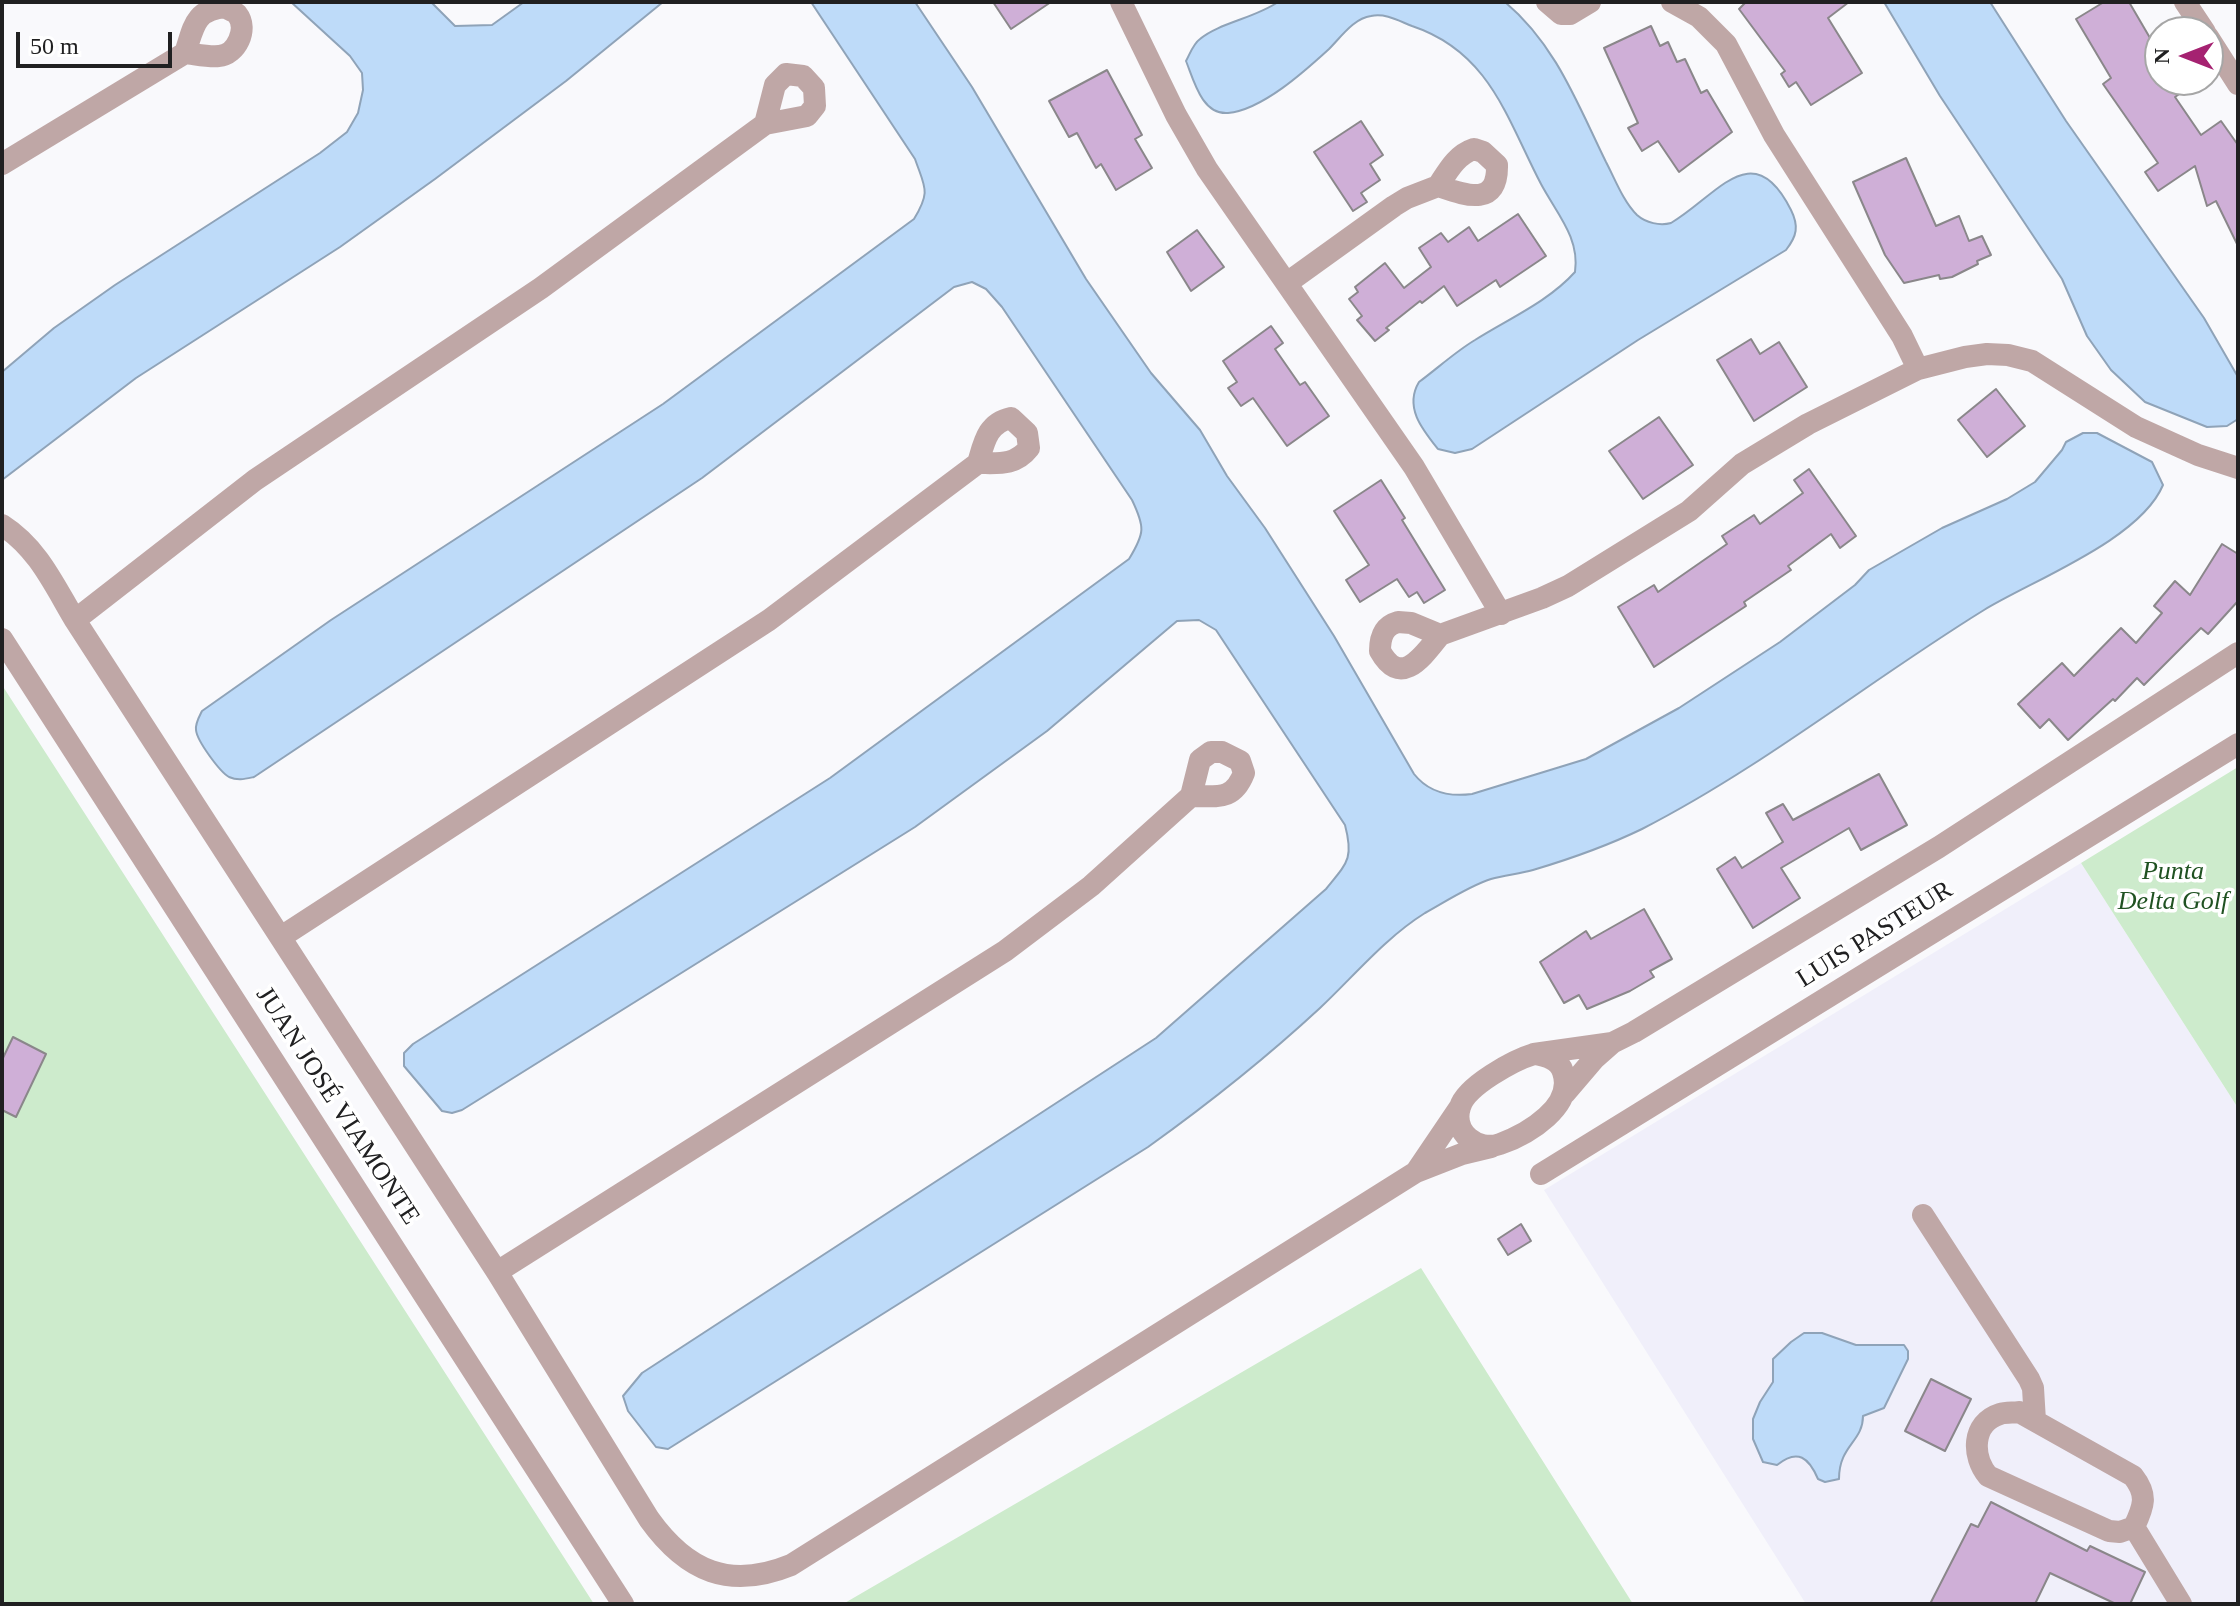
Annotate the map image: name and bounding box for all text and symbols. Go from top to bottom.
scale bar [20,16,176,66]
north arrow [2144,16,2224,96]
text: 50 m [30,33,79,59]
text: N [2149,48,2174,64]
park label: Punta Delta Golf [2118,856,2228,918]
street label: LUIS PASTEUR [1791,875,1959,995]
street label: JUAN JOSÉ VIAMONTE [248,981,426,1231]

